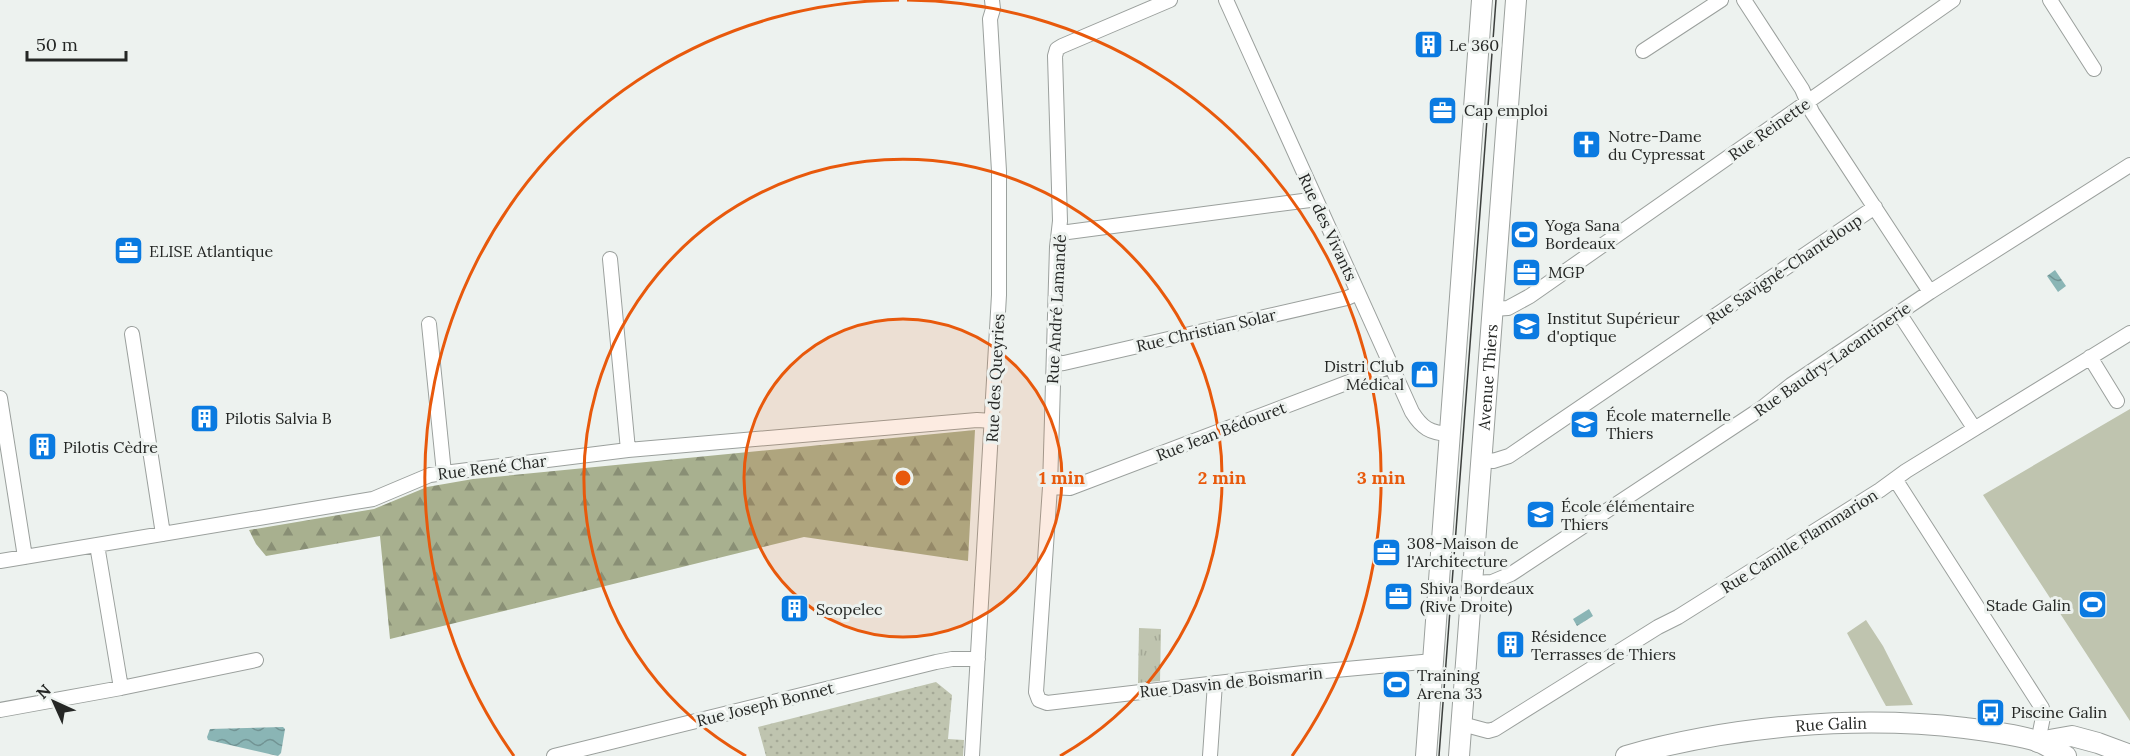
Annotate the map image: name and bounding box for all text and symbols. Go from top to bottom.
scale bar [27,24,126,62]
building icon: Le 360 [1412,29,1444,61]
text: 50 m [36,33,78,56]
place label: Le 360 [1449,35,1499,55]
street label: Rue Reinette [1724,93,1814,164]
office icon: Cap emploi [1427,94,1459,126]
place label: Cap emploi [1464,100,1548,120]
place label: Notre-Dame du Cypressat [1608,126,1706,164]
church icon: Notre-Dame du Cypressat [1571,129,1603,161]
street label: Rue des Vivants [1294,170,1362,284]
street label: Rue Savigné-Chanteloup [1702,209,1866,329]
place label: Yoga Sana Bordeaux [1544,215,1620,253]
sports icon: Yoga Sana Bordeaux [1508,218,1540,250]
street label: Rue André Lamandé [1042,233,1070,384]
office icon: ELISE Atlantique [112,235,144,267]
place label: ELISE Atlantique [149,241,274,261]
office icon: MGP [1511,256,1543,288]
place label: MGP [1548,262,1585,282]
street label: Rue Baudry-Lacantinerie [1750,297,1914,421]
street label: Rue Christian Solar [1134,304,1278,356]
place label: Institut Supérieur d'optique [1547,308,1680,346]
school or university icon: Institut Supérieur d'optique [1510,311,1542,343]
street label: Rue des Queyries [982,313,1008,443]
street label: Avenue Thiers [1474,323,1502,432]
place label: Distri Club Médical [1324,356,1404,394]
shop icon: Distri Club Médical [1409,359,1441,391]
street label: Rue Jean Bédouret [1153,397,1290,465]
building icon: Pilotis Salvia B [188,402,220,434]
place label: École maternelle Thiers [1606,405,1731,443]
place label: Pilotis Salvia B [225,408,332,428]
school or university icon: École maternelle Thiers [1569,408,1601,440]
building icon: Pilotis Cèdre [26,431,58,463]
place label: Pilotis Cèdre [63,437,158,457]
street label: Rue René Char [436,450,548,484]
text: 1 min [1039,466,1085,489]
text: 2 min [1198,466,1247,489]
text: 3 min [1357,466,1406,489]
centre of rings [893,468,913,488]
street label: Rue Camille Flammarion [1717,484,1881,597]
place label: École élémentaire Thiers [1561,496,1695,534]
school or university icon: École élémentaire Thiers [1524,499,1556,531]
place label: 308-Maison de l'Architecture [1407,533,1519,571]
office icon: 308-Maison de l'Architecture [1370,536,1402,568]
place label: Shiva Bordeaux (Rive Droite) [1420,578,1535,617]
office icon: Shiva Bordeaux (Rive Droite) [1383,581,1415,613]
sports icon: Stade Galin [2076,589,2108,621]
building icon: Scopelec [779,593,811,625]
place label: Stade Galin [1986,595,2071,615]
place label: Scopelec [816,599,883,619]
place label: Résidence Terrasses de Thiers [1531,626,1676,664]
building icon: Résidence Terrasses de Thiers [1494,629,1526,661]
street label: Rue Dasvin de Boismarin [1139,662,1324,702]
place label: Training Arena 33 [1416,665,1483,703]
sports icon: Training Arena 33 [1380,668,1412,700]
north arrow [24,672,84,732]
street label: Rue Joseph Bonnet [694,677,836,731]
text: N [32,680,55,703]
bus stop icon: Piscine Galin [1974,696,2006,728]
place label: Piscine Galin [2011,702,2107,722]
street label: Rue Galin [1795,713,1867,736]

